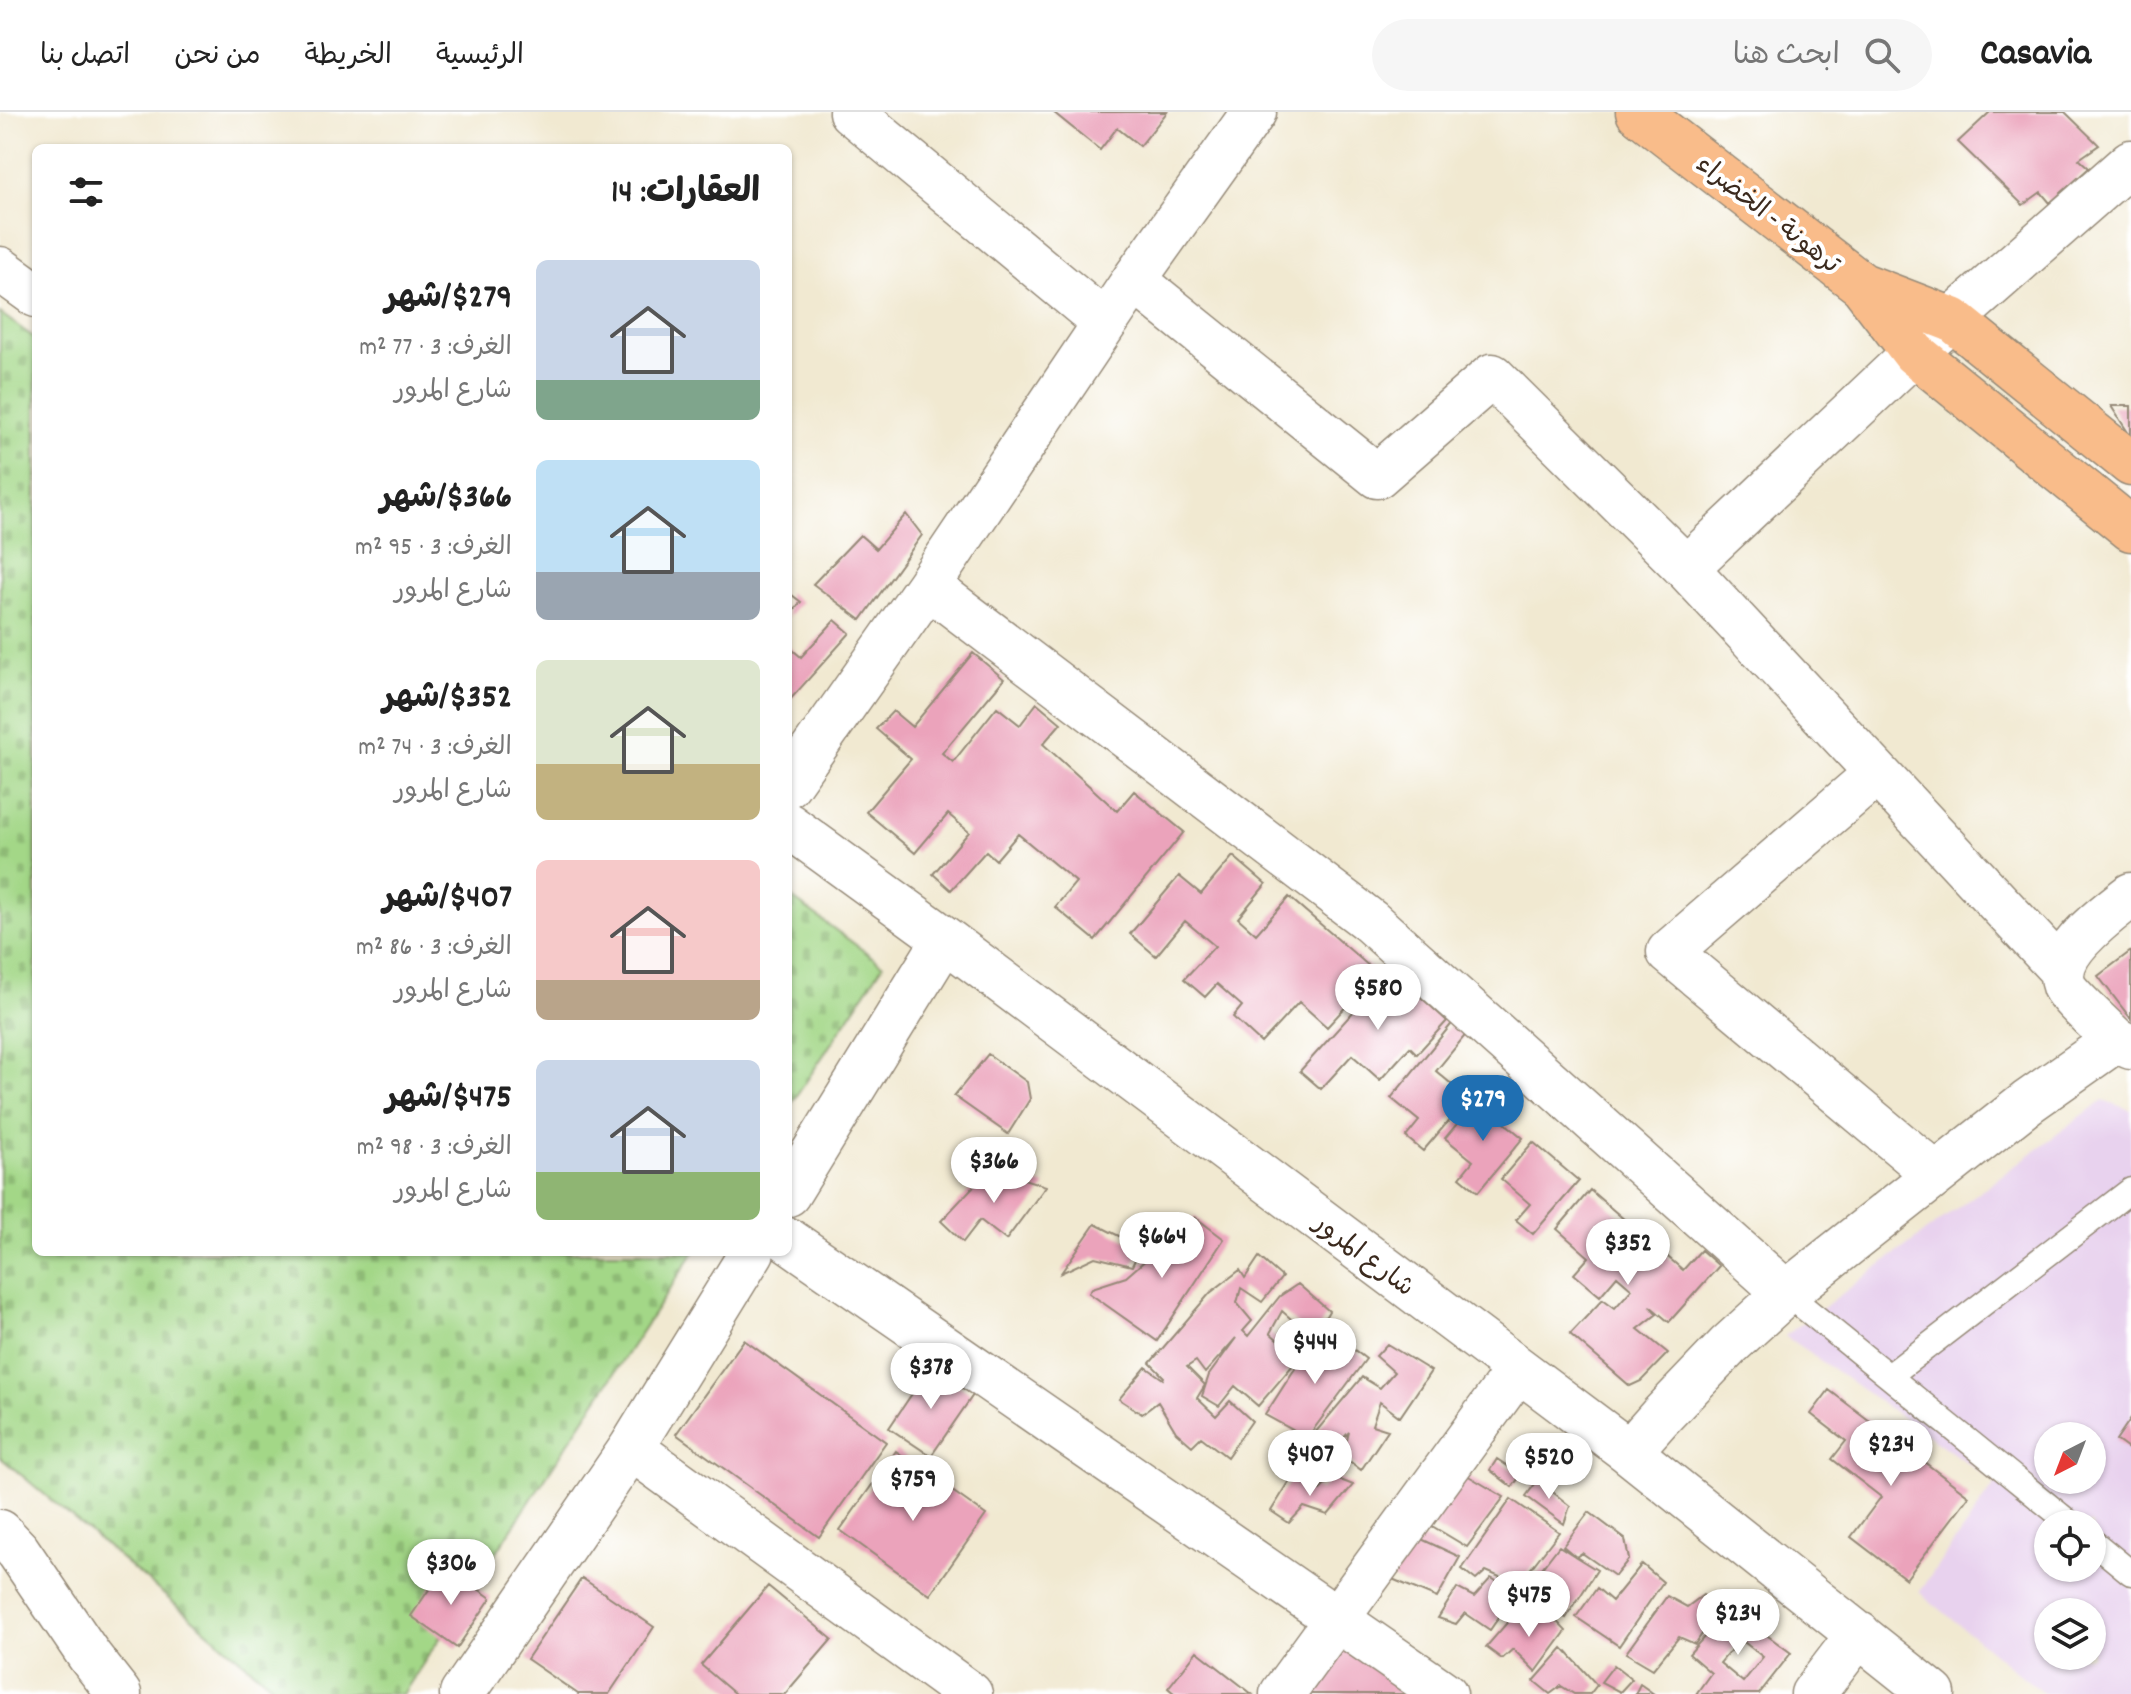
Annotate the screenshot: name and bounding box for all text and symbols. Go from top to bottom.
search box [1372,19,1932,91]
text: Casavia [1980,28,2091,83]
icon: search [1860,33,1904,77]
text: ابحث هنا [1733,36,1840,79]
text: اتصل بنا [40,38,130,78]
text: من نحن [174,38,261,78]
text: الخريطة [305,38,392,78]
text: الرئيسية [436,38,524,78]
street label: ترهونة - الخضراء [1687,148,1847,284]
icon: filters [64,170,108,214]
text: العقارات: 14 [611,170,760,219]
text: $279/شهر [385,275,512,324]
icon: home [600,292,696,388]
text: الغرف: 3 · 77 m² [359,330,512,367]
text: شارع المرور [394,373,512,410]
text: $366/شهر [380,475,512,524]
icon: home [600,492,696,588]
text: الغرف: 3 · 95 m² [355,530,512,567]
text: شارع المرور [394,573,512,610]
text: $352/شهر [383,675,512,724]
icon: home [600,692,696,788]
text: الغرف: 3 · 74 m² [358,730,512,767]
text: شارع المرور [394,773,512,810]
text: $407/شهر [383,875,512,924]
icon: home [600,892,696,988]
text: الغرف: 3 · 86 m² [356,930,512,967]
pin: $580 [1331,964,1425,1032]
text: $580 [1353,971,1403,1008]
text: شارع المرور [394,973,512,1010]
text: $475/شهر [386,1075,512,1124]
pin: $279 [1436,1075,1530,1143]
text: $279 [1460,1082,1506,1119]
icon: home [600,1092,696,1188]
text: الغرف: 3 · 98 m² [357,1130,512,1167]
pin: $366 [947,1137,1041,1205]
text: $366 [969,1144,1019,1181]
text: شارع المرور [394,1173,512,1210]
street label: شارع المرور [1303,1205,1421,1307]
pin: $664 [1115,1212,1209,1280]
text: $664 [1137,1219,1187,1256]
pin: $352 [1581,1219,1675,1287]
text: $352 [1604,1226,1652,1263]
pin: $444 [1268,1318,1362,1386]
text: $444 [1292,1325,1338,1362]
pin: $378 [884,1343,978,1411]
text: $378 [908,1350,954,1387]
pin: $234 [1844,1420,1938,1488]
north arrow [2034,1422,2106,1494]
map controls [2034,1422,2106,1670]
text: $234 [1868,1427,1914,1464]
pin: $407 [1263,1430,1357,1498]
pin: $520 [1502,1433,1596,1501]
text: $407 [1286,1437,1334,1474]
text: $520 [1524,1440,1574,1477]
pin: $759 [866,1455,960,1523]
text: $759 [889,1462,937,1499]
button: locate [2034,1510,2106,1582]
pin: $306 [404,1539,498,1607]
text: $306 [425,1546,477,1583]
pin: $475 [1482,1571,1576,1639]
text: $475 [1506,1578,1552,1615]
pin: $234 [1691,1589,1785,1657]
text: $234 [1715,1596,1761,1633]
button: layers [2034,1598,2106,1670]

